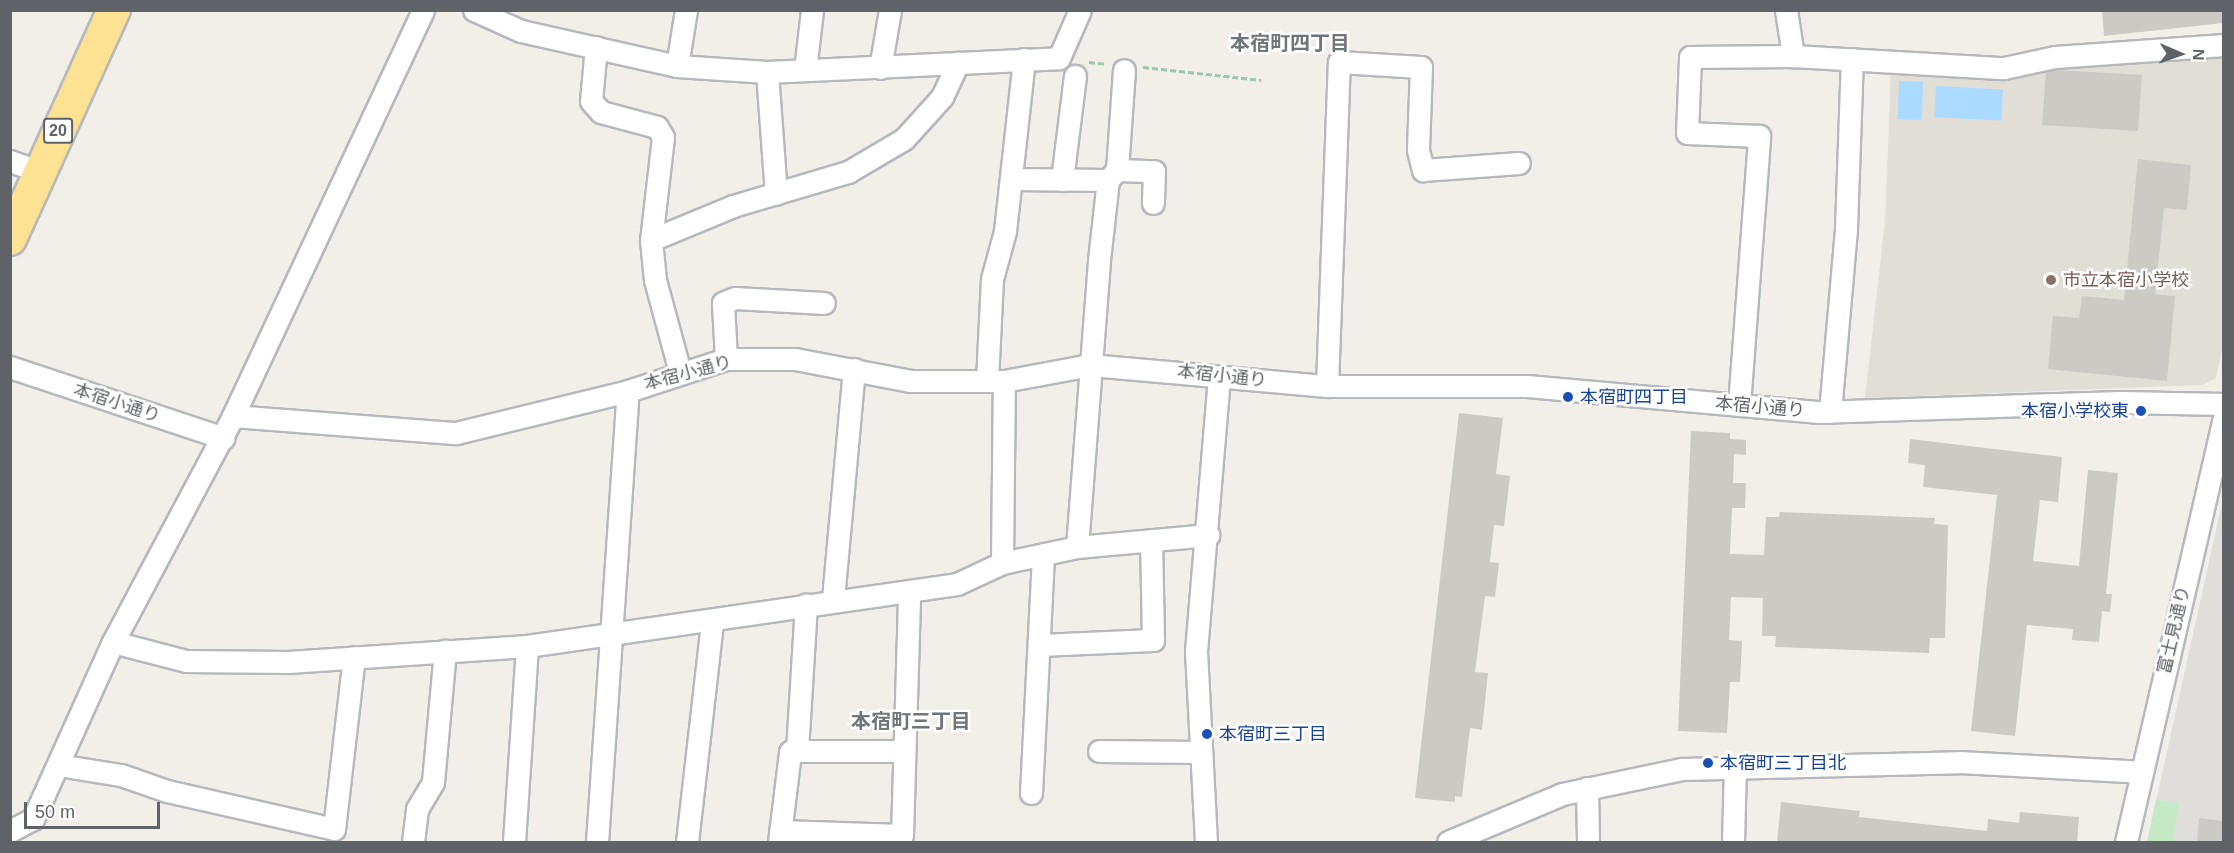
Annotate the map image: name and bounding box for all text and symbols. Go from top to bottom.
north arrow [2150,24,2210,84]
district label: 本宿町四丁目 [1230,31,1350,55]
text: N [2190,49,2207,61]
road number: 20 [43,118,73,144]
place label: 市立本宿小学校 [2063,269,2189,291]
marker: 市立本宿小学校 [2044,273,2058,287]
street label: 本宿小通り [642,351,734,395]
street label: 本宿小通り [1176,361,1268,391]
street label: 本宿小通り [71,379,163,427]
place label: 本宿町四丁目 [1580,386,1688,408]
marker: 本宿町四丁目 [1561,390,1575,404]
street label: 本宿小通り [1714,392,1806,422]
place label: 本宿小学校東 [2021,400,2129,422]
marker: 本宿小学校東 [2134,404,2148,418]
street label: 富士見通り [2153,584,2195,676]
district label: 本宿町三丁目 [851,709,971,733]
place label: 本宿町三丁目 [1219,723,1327,745]
marker: 本宿町三丁目 [1200,727,1214,741]
place label: 本宿町三丁目北 [1720,752,1846,774]
marker: 本宿町三丁目北 [1701,756,1715,770]
scale bar [27,790,164,828]
text: 50 m [35,802,75,822]

